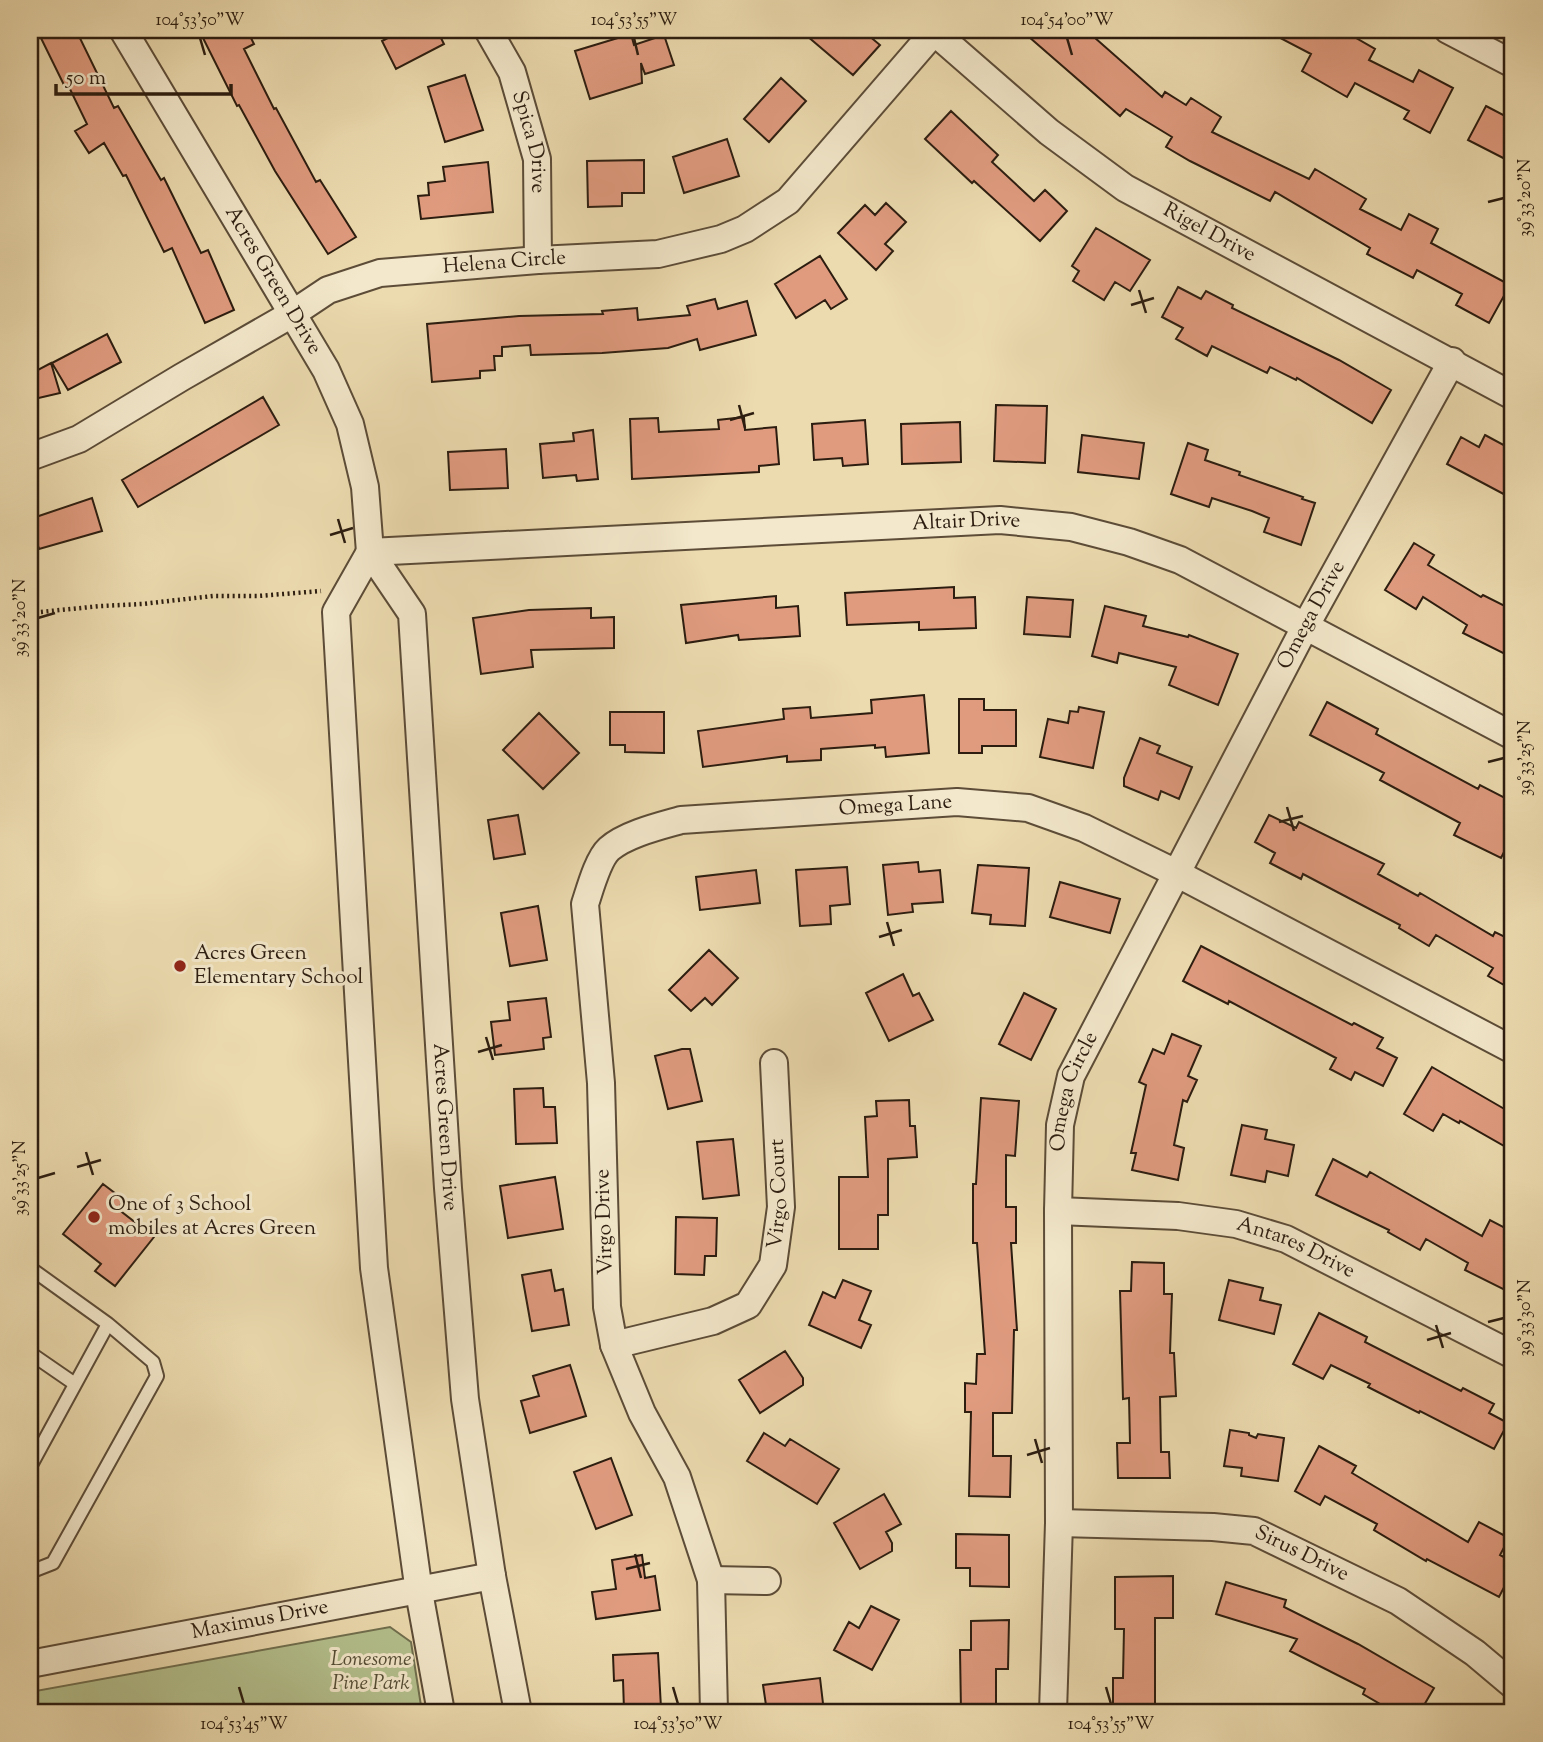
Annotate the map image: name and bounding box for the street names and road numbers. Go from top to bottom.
street label: Spica Drive [503,88,552,193]
street label: Rigel Drive [1157,196,1261,270]
street label: Acres Green Drive [217,201,329,361]
street label: Helena Circle [442,244,567,283]
street label: Altair Drive [911,505,1022,539]
street label: Omega Drive [1270,556,1354,675]
street label: Omega Lane [838,787,953,825]
street label: Omega Circle [1044,1027,1106,1152]
street label: Acres Green Drive [424,1042,465,1212]
street label: Virgo Court [760,1138,796,1251]
street label: Virgo Drive [588,1168,622,1276]
street label: Antares Drive [1233,1210,1360,1287]
street label: Sirus Drive [1249,1518,1354,1590]
street label: Maximus Drive [189,1592,331,1648]

